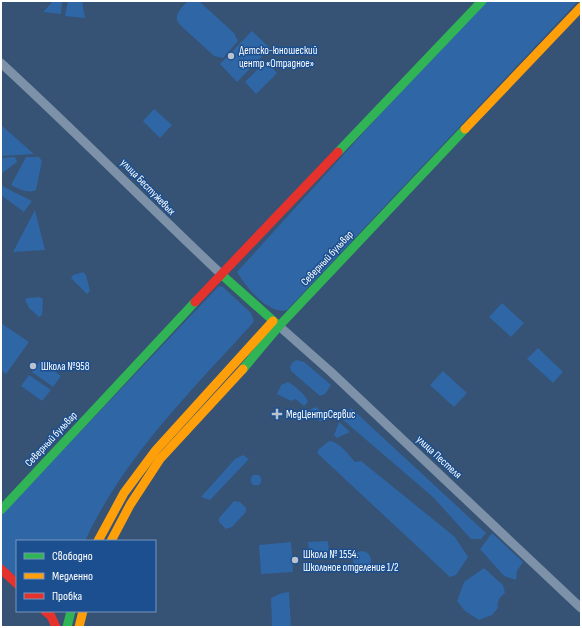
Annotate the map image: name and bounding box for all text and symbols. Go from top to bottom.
place label: Детско-юношеский центр «Отрадное» [239,44,318,70]
marker: Детско-юношеский центр «Отрадное» [226,51,236,61]
street label: улица Бестужевых [118,156,178,218]
street label: Северный бульвар [298,228,356,288]
place label: Школа №958 [41,360,90,373]
marker: Школа №958 [28,361,38,371]
marker: МедЦентрСервис [271,408,283,420]
place label: МедЦентрСервис [286,408,355,421]
street label: Северный бульвар [22,409,80,469]
street label: улица Пестеля [414,433,464,481]
legend [16,540,156,612]
place label: Школа № 1554. Школьное отделение 1/2 [303,548,399,574]
text: Свободно [52,549,93,564]
marker: Школа № 1554. Школьное отделение 1/2 [290,555,300,565]
text: Медленно [52,569,93,584]
text: Пробка [52,589,83,604]

